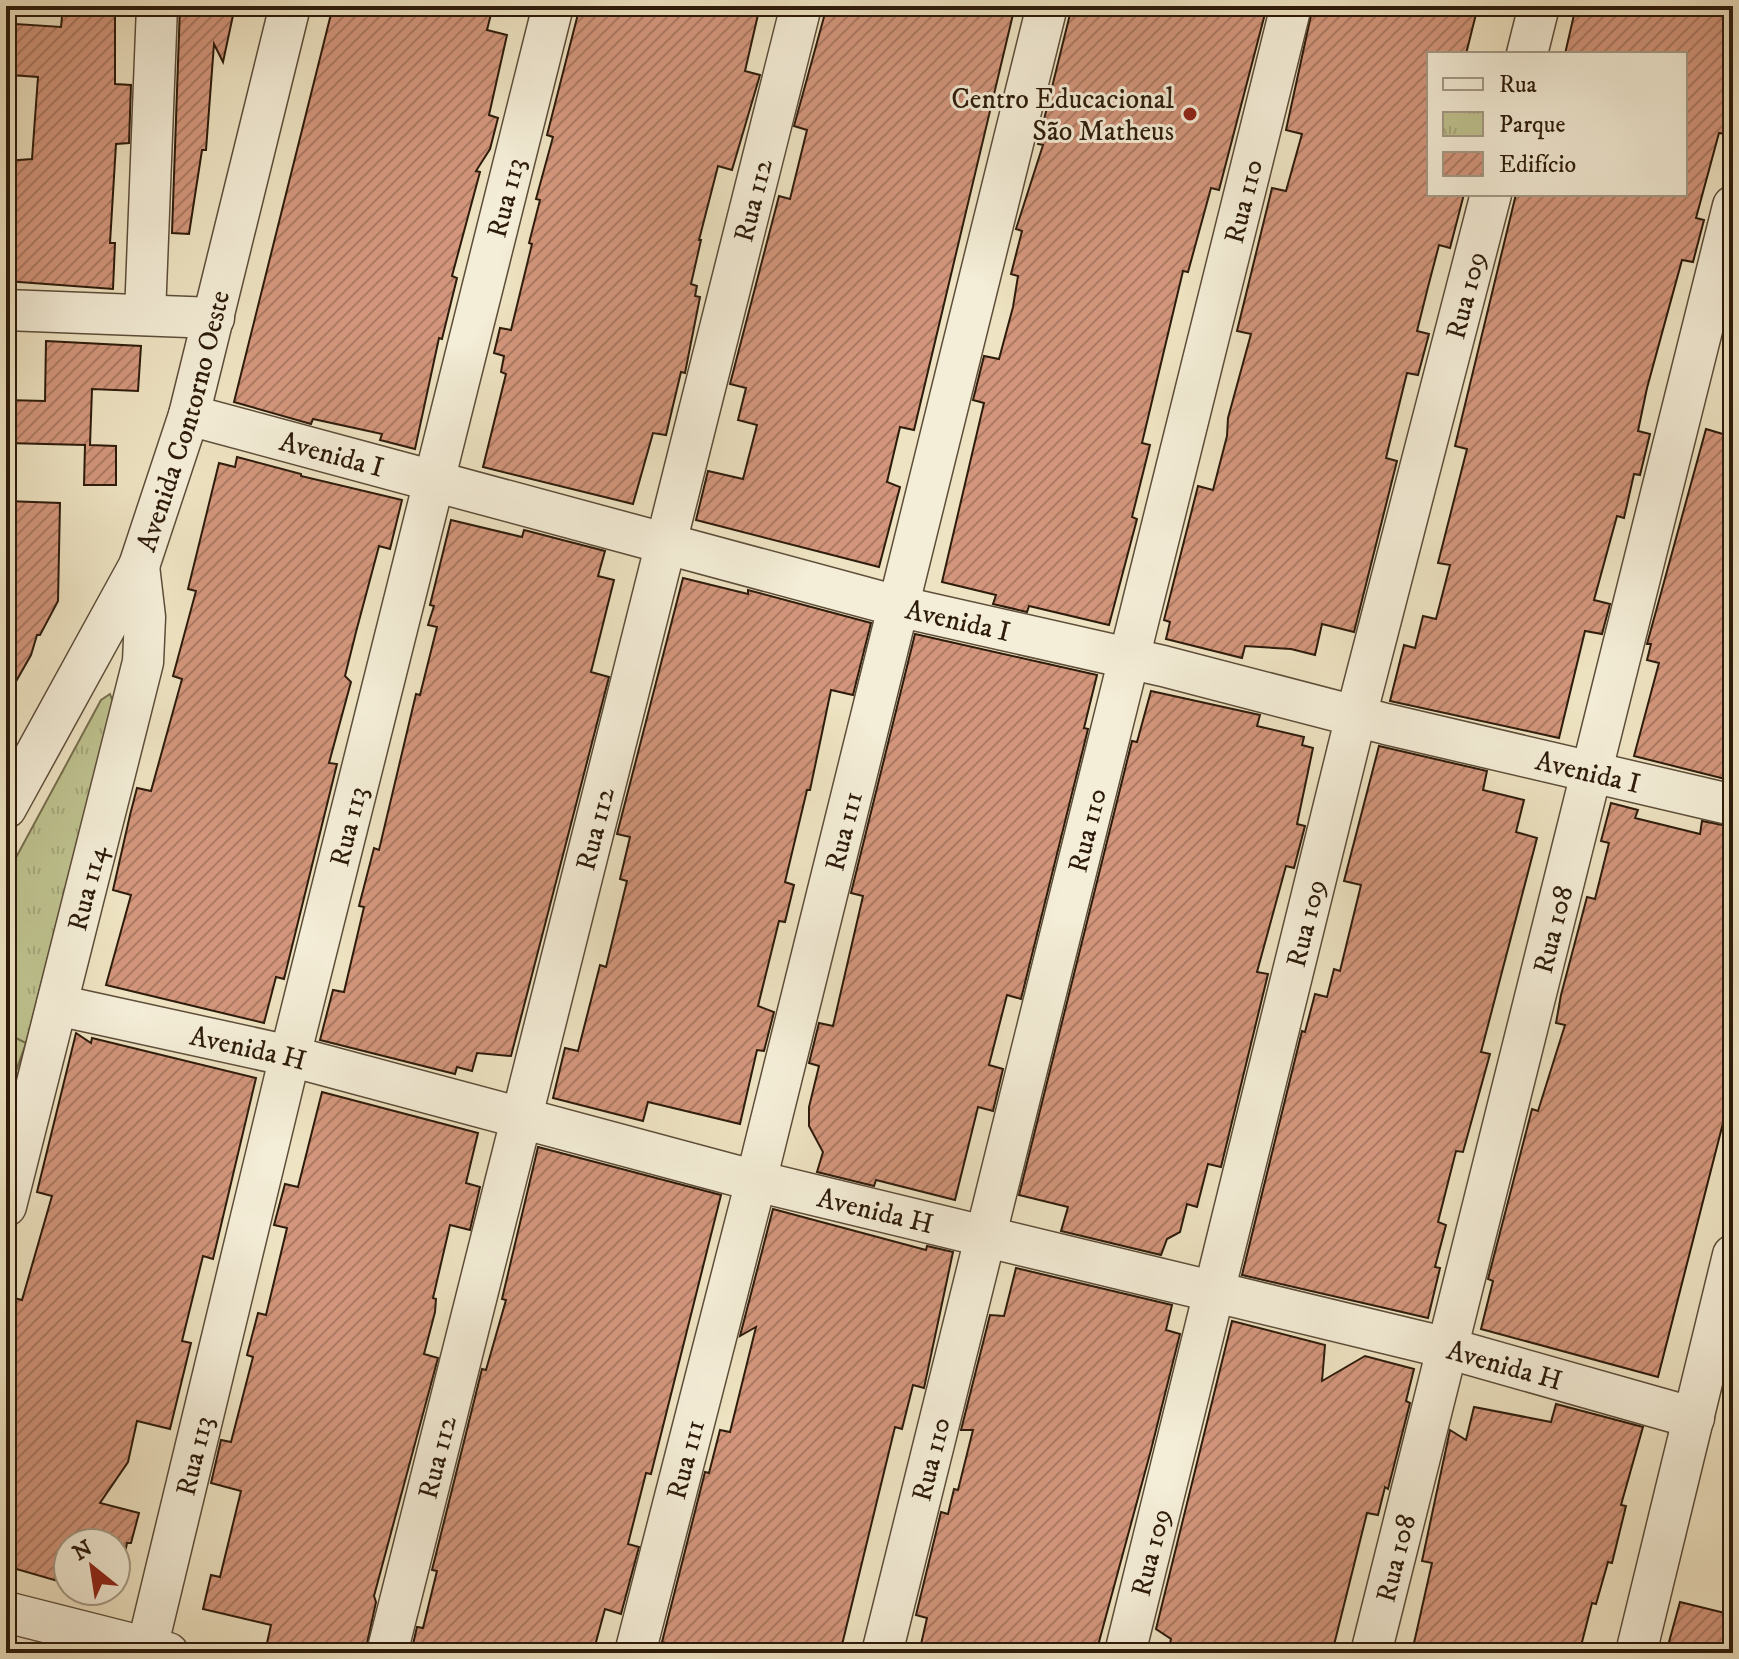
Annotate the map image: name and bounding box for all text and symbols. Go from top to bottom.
legend [1427,52,1687,196]
text: Rua [1499,70,1538,100]
place label: Centro Educacional São Matheus [951,82,1175,149]
marker: Centro Educacional São Matheus [1181,105,1199,123]
text: Parque [1499,110,1565,140]
text: Edifício [1499,150,1576,180]
street label: Rua 113 [480,154,533,241]
street label: Rua 112 [726,155,781,246]
street label: Rua 110 [1217,156,1271,247]
street label: Rua 109 [1438,248,1494,343]
street label: Avenida Contorno Oeste [129,287,238,556]
street label: Avenida I [276,424,387,486]
street label: Avenida I [902,592,1014,650]
street label: Avenida I [1532,744,1644,802]
street label: Rua 113 [322,783,376,870]
street label: Rua 112 [568,784,623,874]
street label: Rua 110 [1061,785,1115,876]
street label: Rua 111 [817,788,871,875]
street label: Rua 114 [60,841,115,935]
street label: Rua 109 [1279,876,1334,971]
street label: Rua 108 [1526,882,1581,977]
street label: Avenida H [187,1019,310,1079]
street label: Avenida H [814,1180,937,1242]
street label: Avenida H [1443,1333,1566,1399]
street label: Rua 113 [168,1412,221,1499]
street label: Rua 112 [410,1412,465,1503]
street label: Rua 110 [904,1413,959,1505]
street label: Rua 111 [659,1416,713,1503]
street label: Rua 109 [1124,1505,1179,1600]
street label: Rua 108 [1368,1511,1424,1606]
north arrow [52,1527,132,1607]
text: N [68,1535,97,1567]

